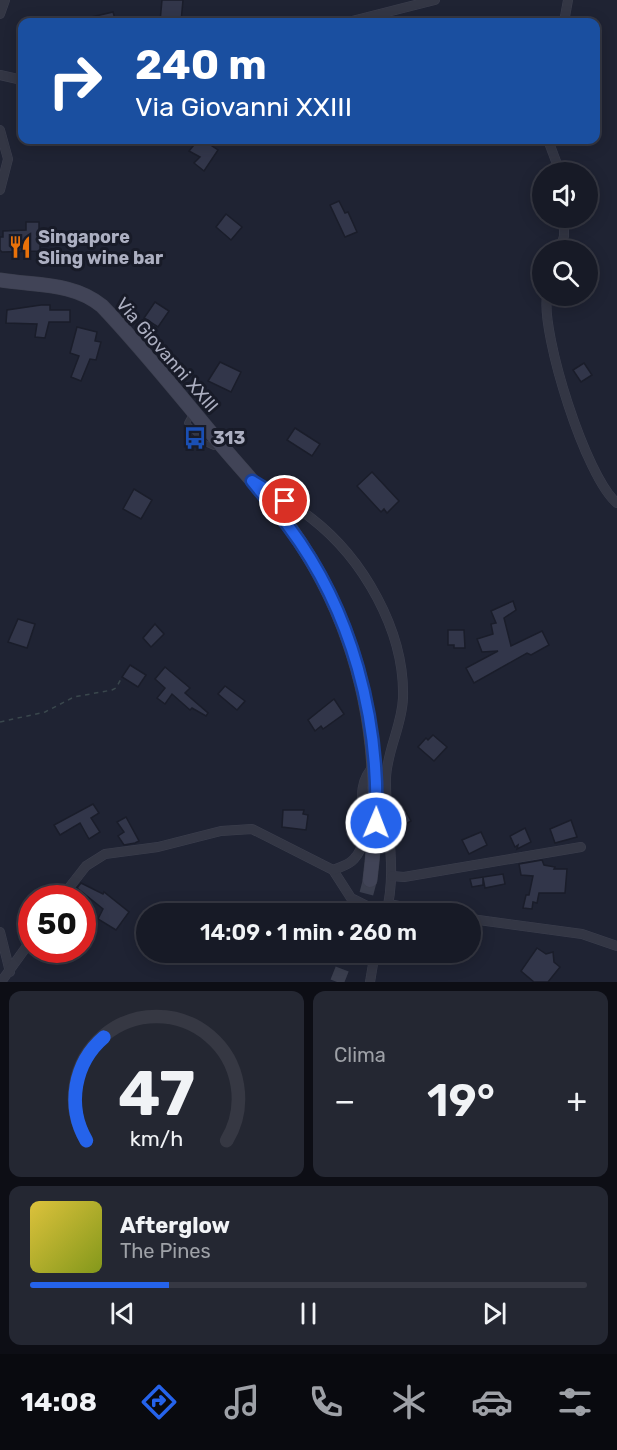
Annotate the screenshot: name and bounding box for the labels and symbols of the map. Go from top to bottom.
place label: Singapore Sling wine bar [38,226,163,269]
restaurant icon: Singapore Sling wine bar [7,234,33,260]
street label: Via Giovanni XXIII [111,293,223,417]
bus stop icon: 313 [182,425,208,451]
place label: 313 [213,427,246,449]
pin [259,475,310,526]
position arrow [344,791,408,855]
speed limit sign: 50 [18,885,96,963]

